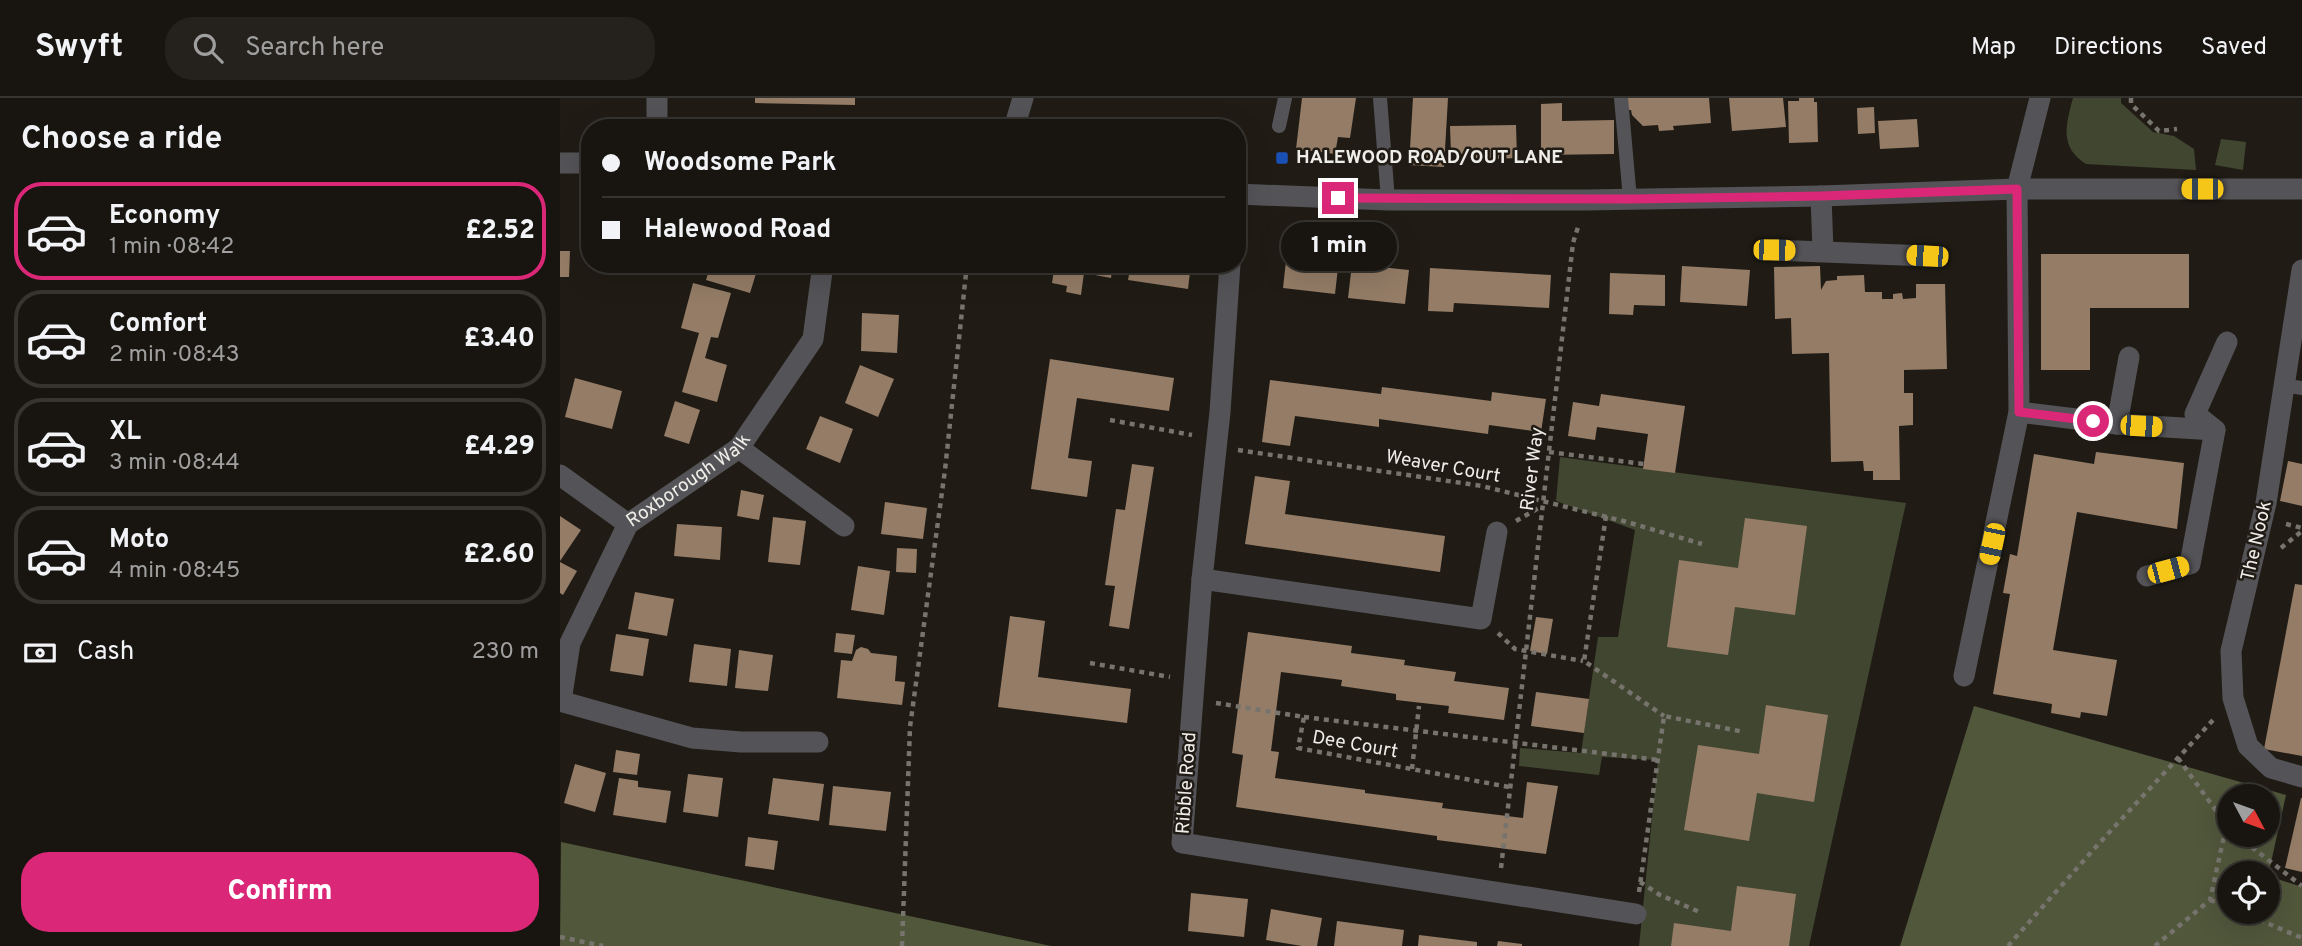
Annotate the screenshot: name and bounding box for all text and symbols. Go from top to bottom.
search box [165,17,655,80]
text: Swyft [35,27,123,69]
icon: search [189,29,227,67]
text: Search here [245,32,384,65]
text: Map [1971,33,2016,63]
text: Directions [2054,33,2163,63]
text: Saved [2201,33,2267,63]
text: Choose a ride [21,120,222,160]
place label: HALEWOOD ROAD/OUT LANE [1296,146,1563,170]
text: Woodsome Park [644,147,836,180]
marker: HALEWOOD ROAD/OUT LANE [1274,150,1290,166]
car [2182,179,2224,200]
route end [1322,182,1354,214]
icon: car [25,200,88,263]
text: Economy [109,200,220,233]
text: Halewood Road [644,214,831,247]
text: £2.52 [465,215,535,248]
callout: 1 min [1280,222,1396,272]
text: 1 min [1311,232,1367,261]
text: 1 min · 08:42 [109,233,234,262]
car [1753,239,1796,261]
car [1906,244,1949,268]
icon: car [25,308,88,371]
text: Comfort [109,308,207,341]
text: £3.40 [464,323,535,356]
text: 2 min · 08:43 [109,341,240,370]
route start [2077,405,2109,437]
car [2120,414,2163,438]
icon: car [25,416,88,479]
text: XL [109,416,141,449]
street label: River Way [1516,426,1550,512]
street label: Roxborough Walk [622,429,757,533]
text: £4.29 [464,431,535,464]
street label: Weaver Court [1384,445,1502,489]
text: 3 min · 08:44 [109,449,240,478]
street label: The Nook [2236,498,2278,584]
car [1978,521,2007,567]
icon: car [25,524,88,587]
text: Moto [109,524,169,557]
text: £2.60 [464,539,535,572]
car [2145,554,2192,586]
text: 4 min · 08:45 [109,557,240,586]
icon: cash [21,634,59,672]
text: Cash [77,636,134,669]
text: 230 m [472,638,539,667]
street label: Dee Court [1310,726,1400,764]
street label: Ribble Road [1171,731,1203,835]
north arrow [2217,784,2280,847]
map controls [2217,784,2280,924]
button: Confirm [21,852,539,932]
button: locate [2217,861,2280,924]

